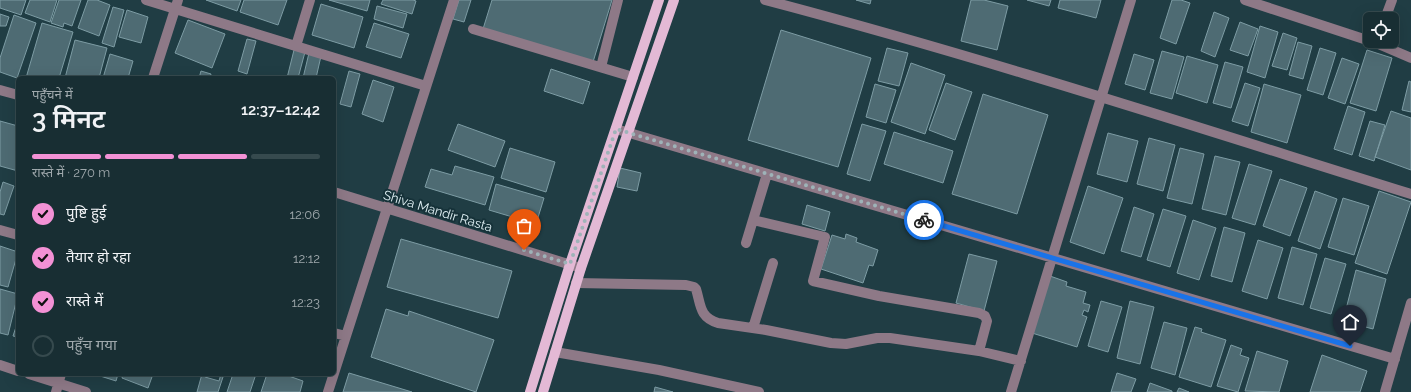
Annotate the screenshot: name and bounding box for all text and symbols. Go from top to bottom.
map controls [1363,12,1399,48]
button: locate [1363,12,1399,48]
text: पहुँचने में [32,87,73,102]
text: 12:37–12:42 [241,101,320,119]
text: 3 मिनट [32,104,105,134]
text: रास्ते में · 270 m [32,165,110,180]
street label: Shiva Mandir Rasta [382,187,494,235]
courier [904,200,944,240]
icon: check [32,203,54,225]
text: पुष्टि हुई [66,204,106,222]
text: 12:06 [289,207,320,222]
pin [507,209,541,250]
icon: bike [913,209,935,231]
icon: bag [513,215,535,237]
icon: check [32,247,54,269]
text: तैयार हो रहा [66,248,131,266]
text: 12:12 [293,251,320,266]
icon: check [32,291,54,313]
text: रास्ते में [66,292,103,310]
text: 12:23 [292,295,320,310]
pin [1333,305,1367,346]
icon: home [1339,311,1361,333]
text: पहुँच गया [66,336,117,354]

